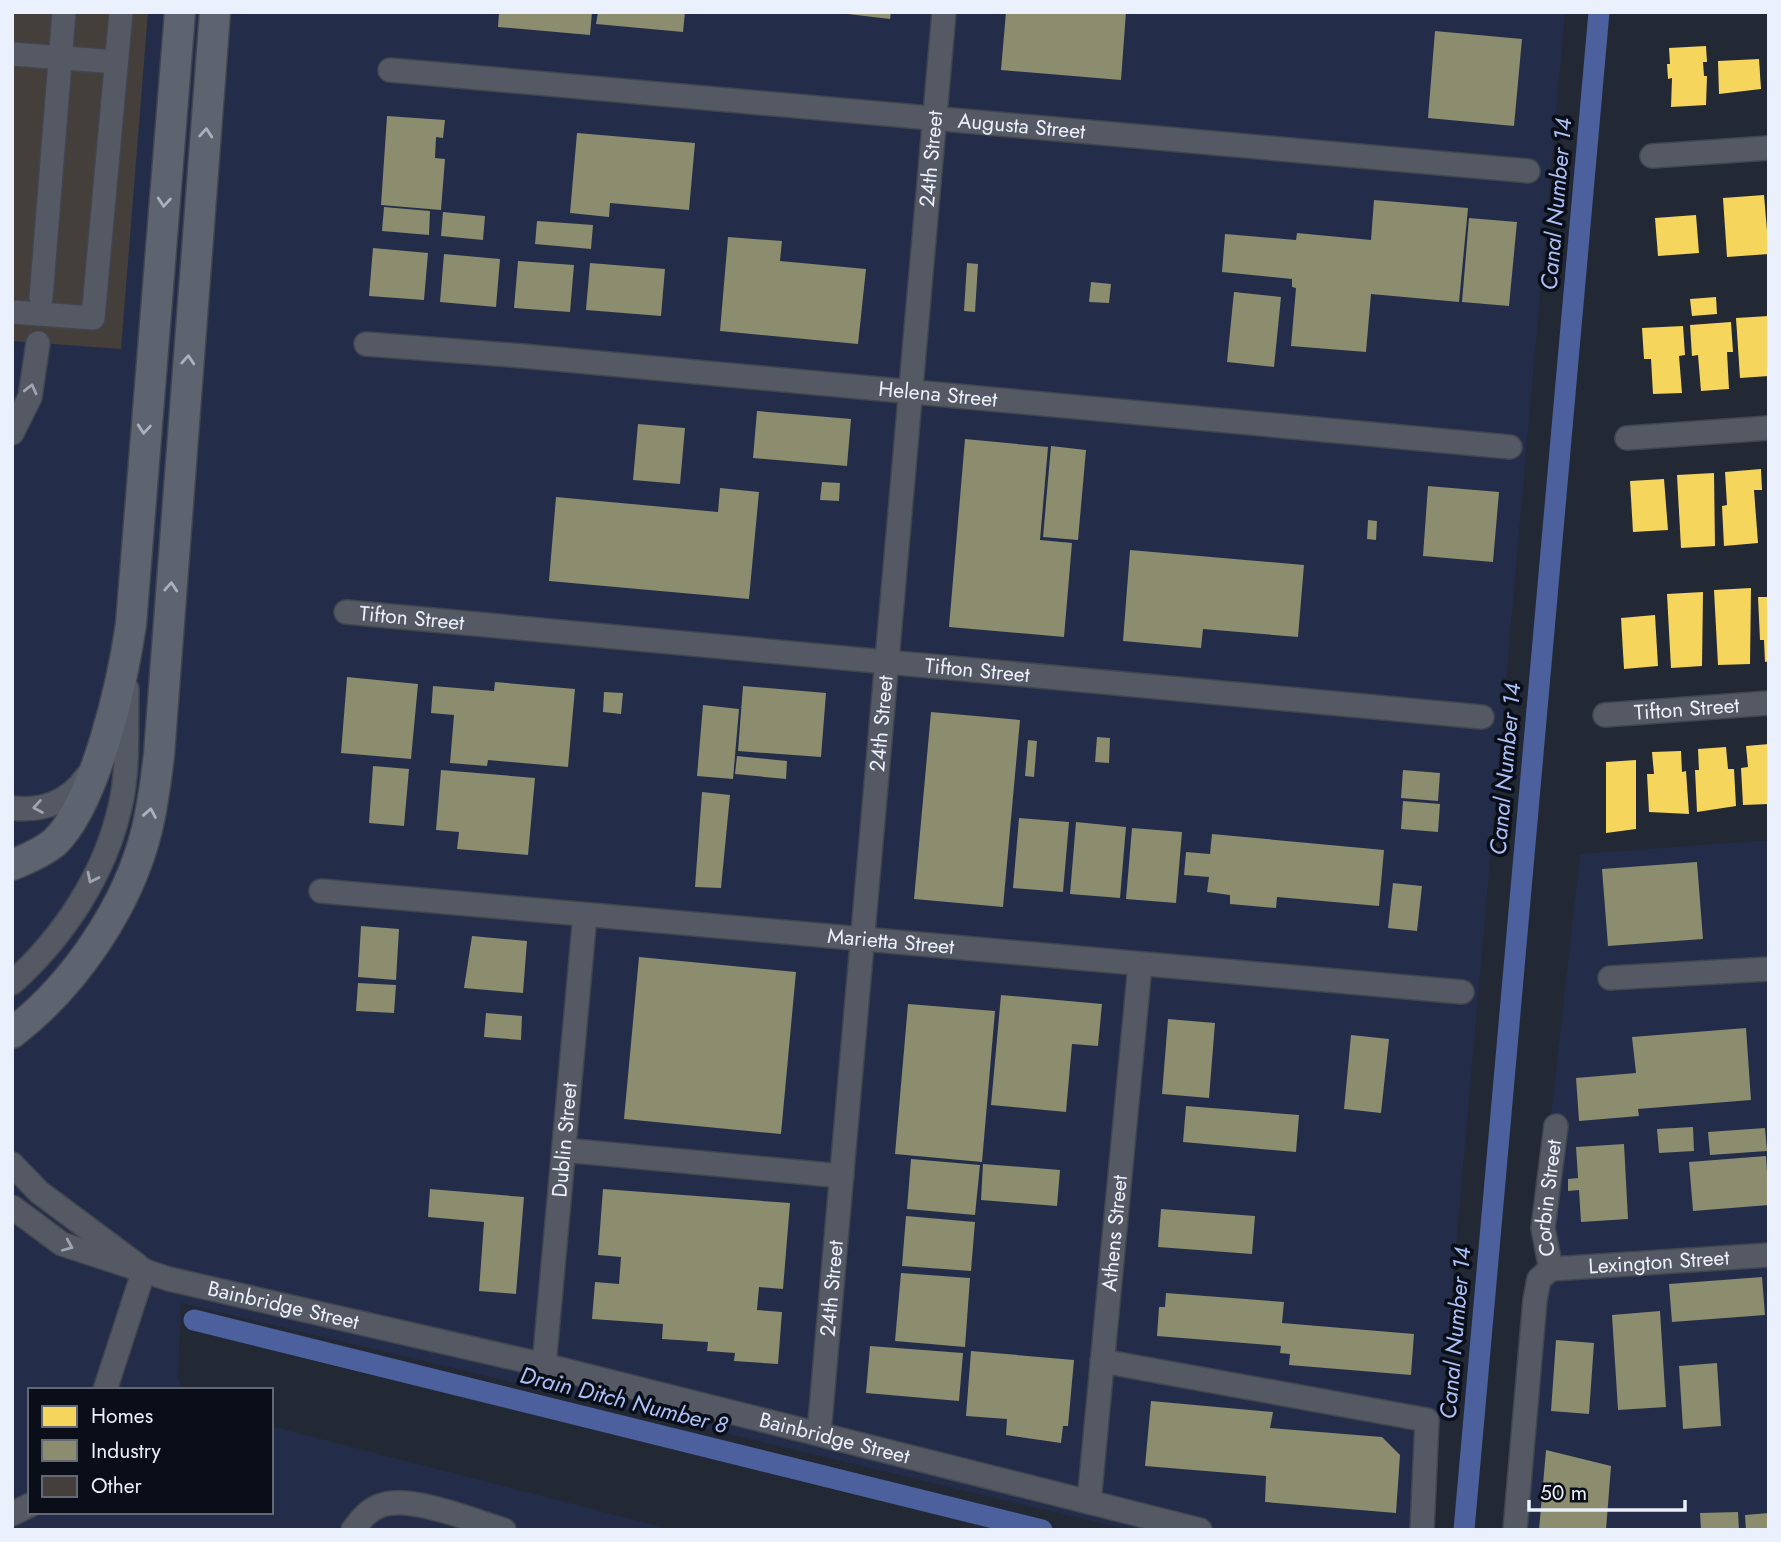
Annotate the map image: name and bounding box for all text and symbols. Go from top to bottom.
street label: Augusta Street [957,105,1086,147]
street label: 24th Street [912,109,950,208]
water label: Canal Number 14 [1532,116,1580,292]
one-way arrow [198,127,213,138]
one-way arrow [157,197,172,208]
one-way arrow [180,354,195,365]
street label: Helena Street [877,374,998,415]
one-way arrow [23,384,37,396]
one-way arrow [137,424,152,435]
one-way arrow [163,581,178,592]
street label: Tifton Street [358,598,466,638]
street label: Tifton Street [924,651,1031,690]
street label: 24th Street [862,674,901,773]
water label: Canal Number 14 [1481,681,1529,857]
street label: Tifton Street [1633,690,1740,728]
one-way arrow [32,799,44,814]
one-way arrow [142,807,157,819]
one-way arrow [86,871,100,883]
street label: Marietta Street [826,921,955,962]
street label: Dublin Street [544,1081,585,1199]
street label: Corbin Street [1528,1138,1569,1259]
street label: Athens Street [1094,1174,1135,1293]
one-way arrow [61,1238,73,1252]
street label: 24th Street [813,1239,851,1338]
street label: Lexington Street [1587,1243,1730,1282]
water label: Canal Number 14 [1431,1245,1479,1421]
street label: Bainbridge Street [205,1273,362,1337]
water label: Drain Ditch Number 8 [517,1358,731,1442]
legend [28,1388,273,1514]
text: Homes [91,1401,153,1431]
street label: Bainbridge Street [756,1405,913,1471]
text: Industry [91,1436,162,1466]
scale bar [1529,1468,1685,1512]
text: Other [91,1471,142,1501]
text: 50 m [1540,1478,1587,1508]

